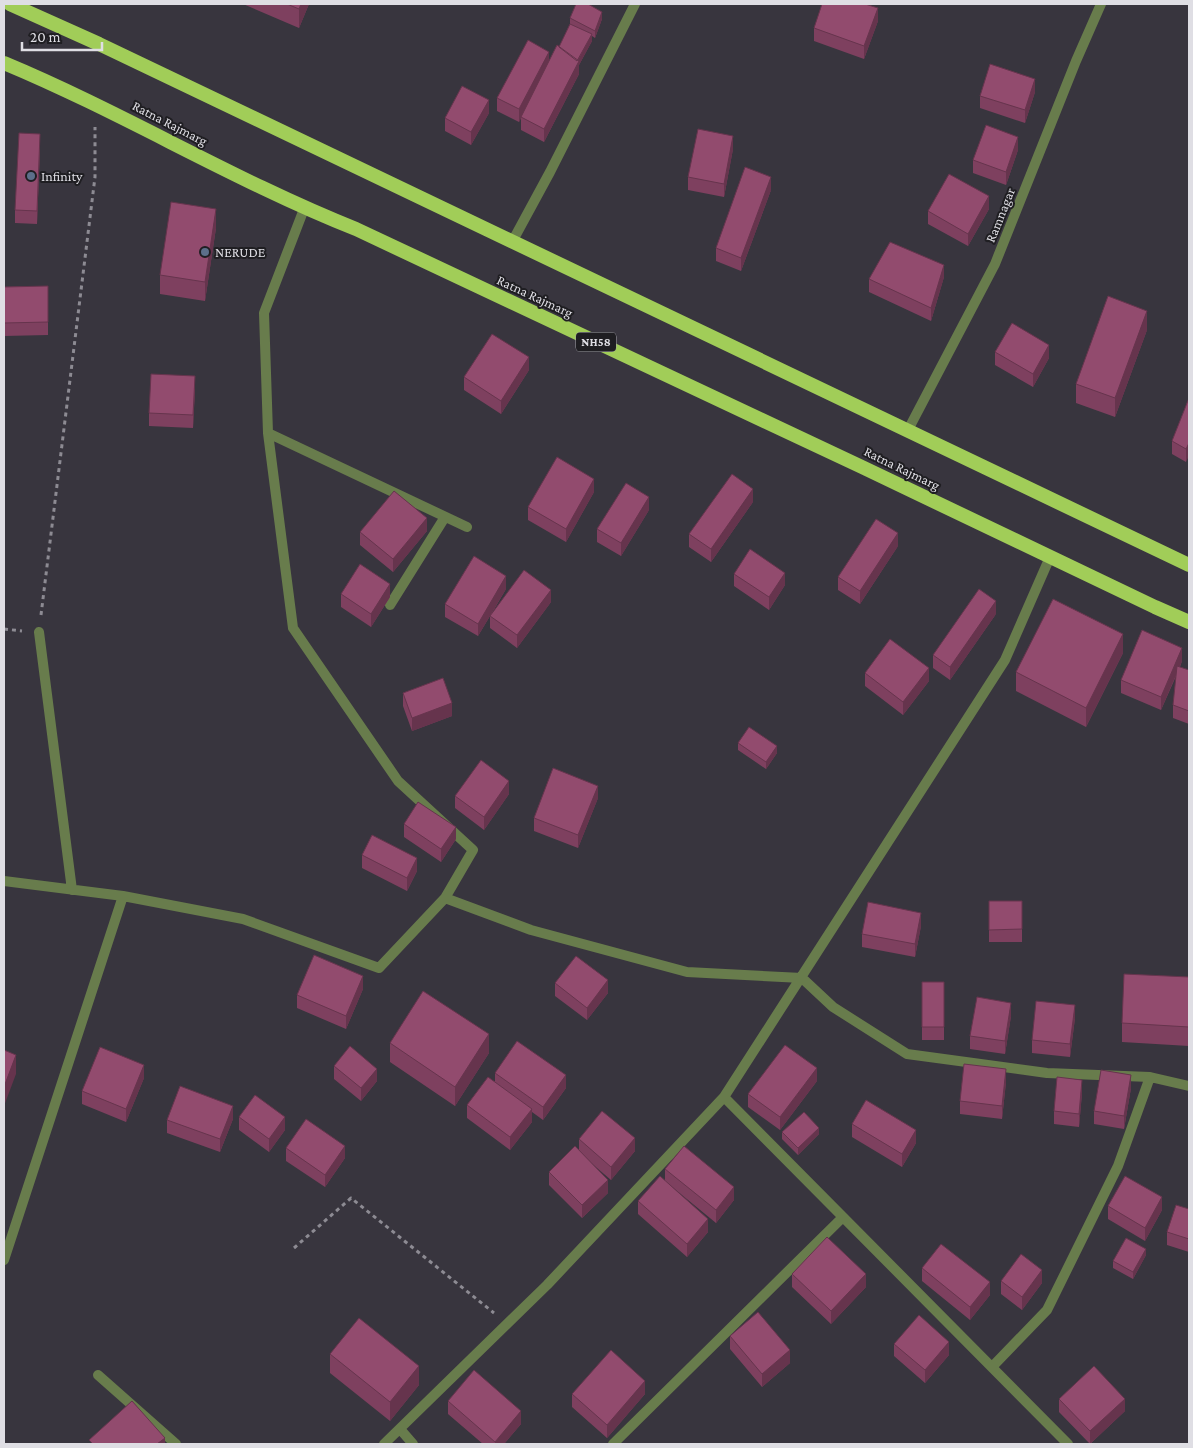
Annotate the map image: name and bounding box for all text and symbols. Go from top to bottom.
scale bar [22,20,102,52]
text: 20 m [30,29,61,45]
street label: Ratna Rajmarg [129,97,210,150]
place label: Infinity [41,168,83,184]
marker: Infinity [25,170,37,182]
street label: Ramnagar [982,185,1018,245]
place label: NERUDE [215,244,266,260]
marker: NERUDE [199,246,211,258]
street label: Ratna Rajmarg [494,271,576,322]
road number: NH58 [576,332,616,352]
street label: Ratna Rajmarg [861,443,943,494]

